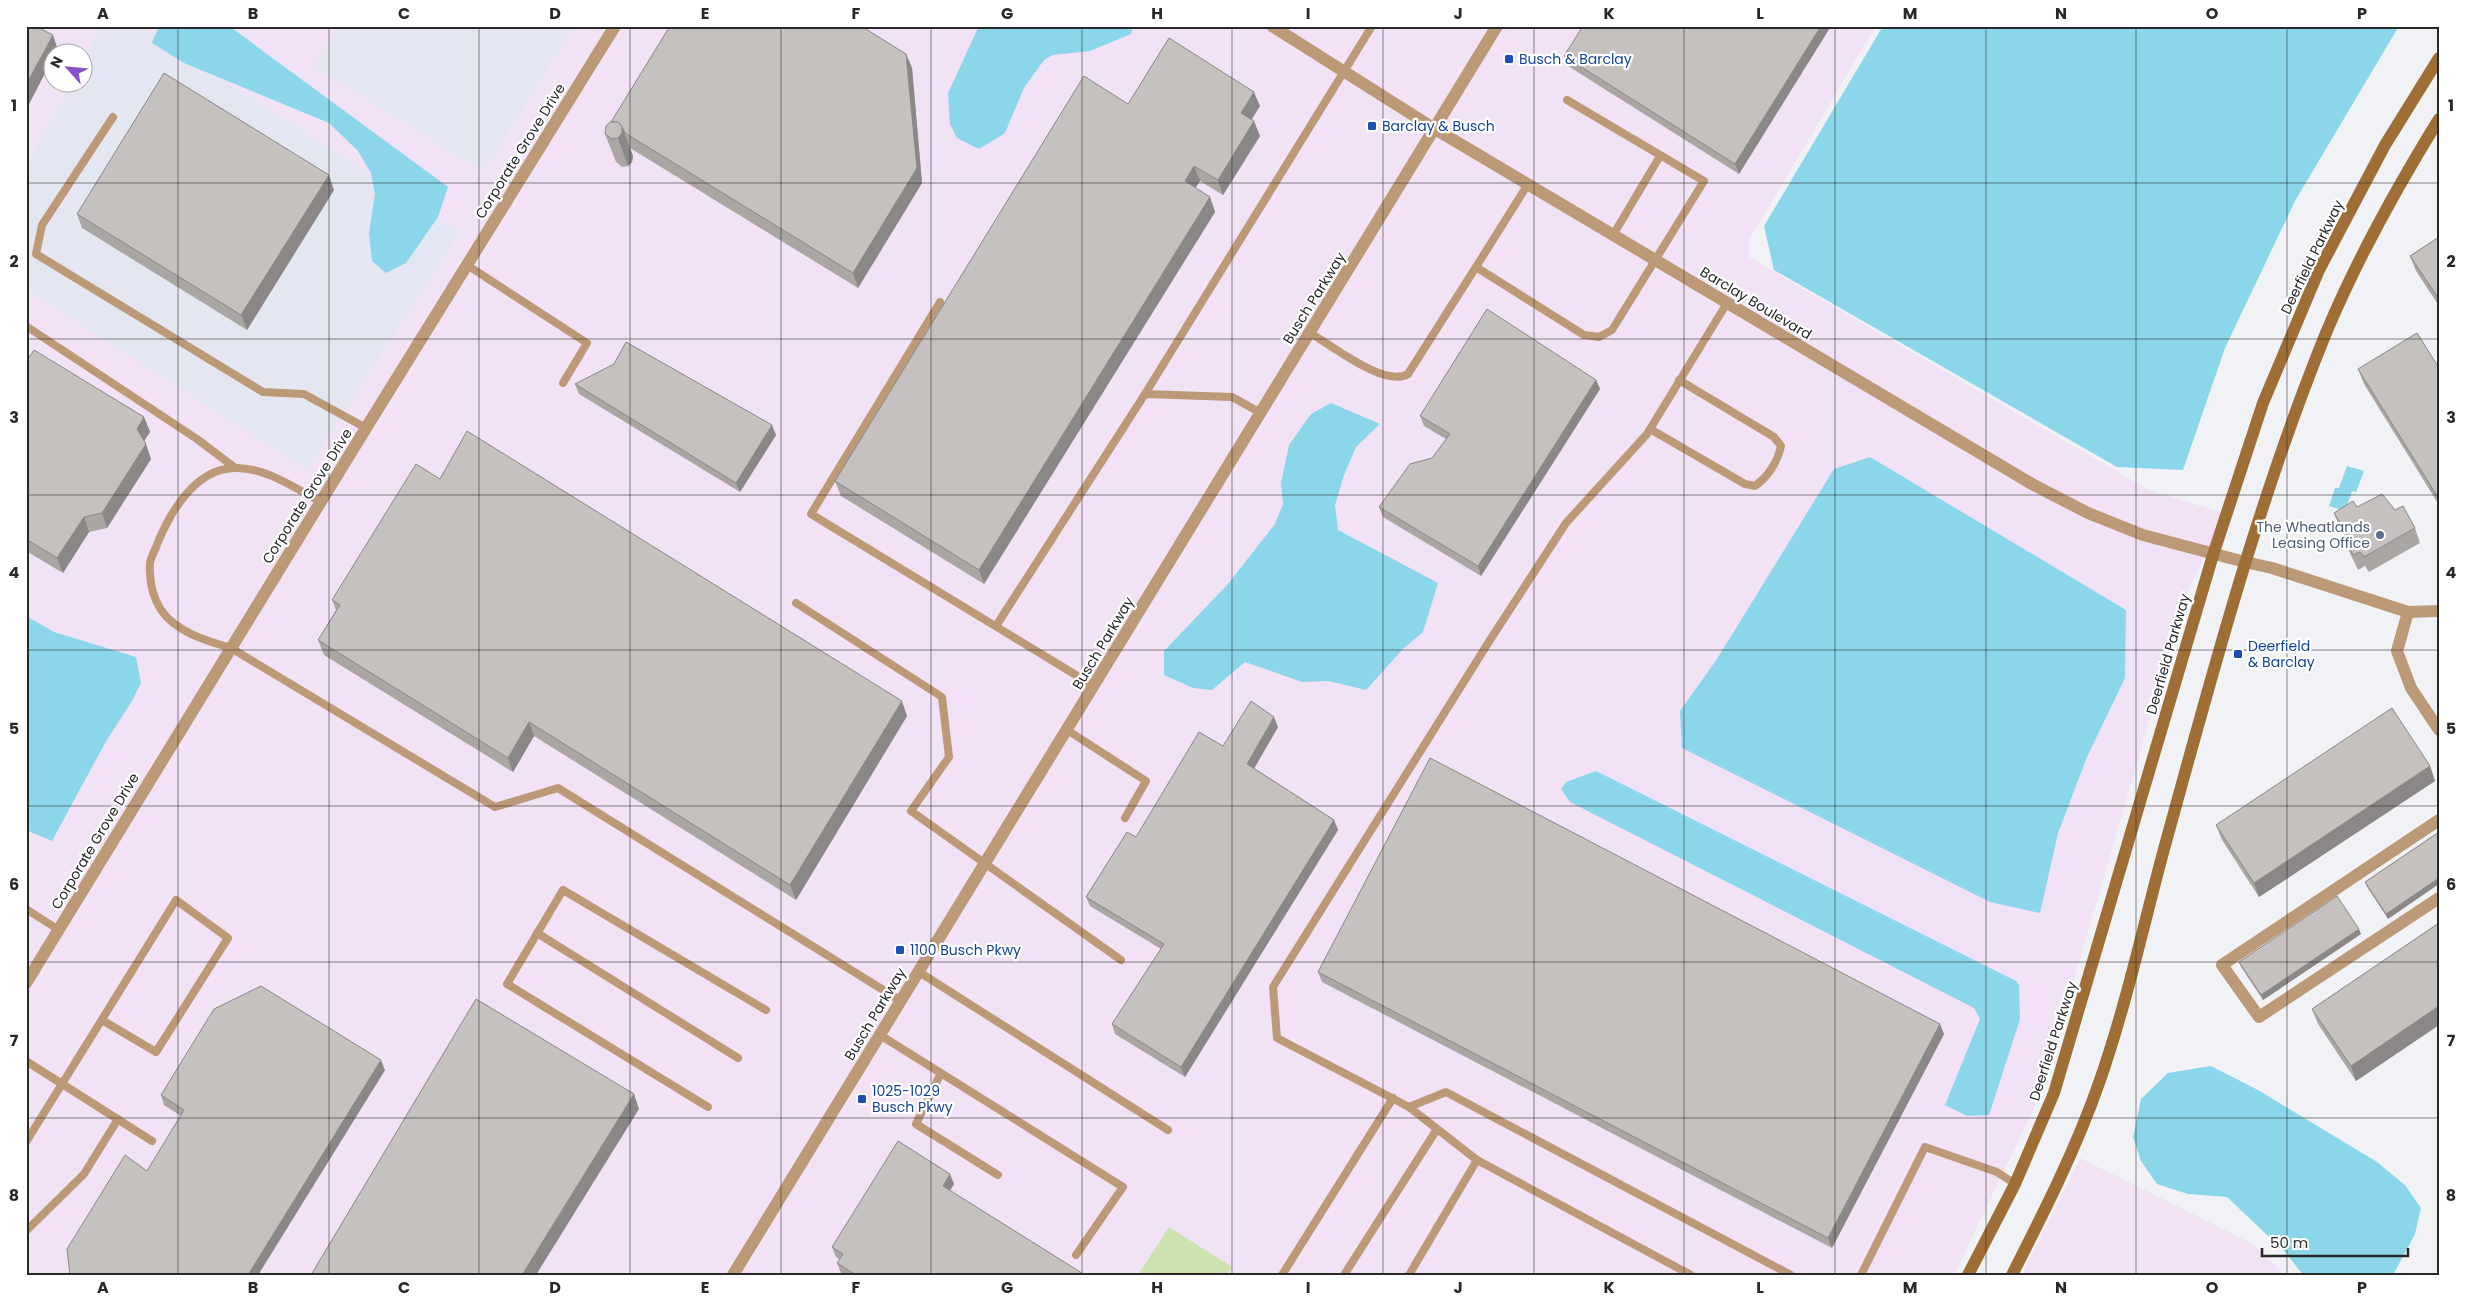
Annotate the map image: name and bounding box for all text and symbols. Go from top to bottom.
text: A [97,2,109,25]
text: B [248,2,258,25]
text: C [398,2,410,25]
text: D [549,2,561,25]
text: E [701,2,709,25]
text: F [852,2,861,25]
text: G [1001,2,1013,25]
text: H [1151,2,1163,25]
text: I [1306,2,1310,25]
text: J [1453,2,1463,25]
text: K [1603,2,1615,25]
text: L [1756,2,1764,25]
text: M [1903,2,1917,25]
text: N [2055,2,2067,25]
text: O [2206,2,2219,25]
text: P [2357,2,2367,25]
north arrow [42,42,92,92]
place label: Busch & Barclay [1519,49,1632,69]
text: N [45,53,68,71]
marker: Busch & Barclay [1503,53,1515,65]
street label: Corporate Grove Drive [470,79,570,222]
text: 1 [11,94,17,117]
text: 1 [2448,94,2454,117]
place label: Barclay & Busch [1382,116,1495,136]
marker: Barclay & Busch [1366,120,1378,132]
street label: Deerfield Parkway [2276,196,2348,317]
street label: Busch Parkway [1278,248,1350,348]
text: 2 [9,250,19,273]
text: 2 [2446,250,2456,273]
street label: Barclay Boulevard [1696,262,1816,344]
text: 3 [9,406,19,429]
text: 3 [2446,406,2456,429]
street label: Corporate Grove Drive [257,424,357,567]
place label: The Wheatlands Leasing Office [2257,517,2370,553]
marker: The Wheatlands Leasing Office [2374,529,2386,541]
text: 4 [9,561,20,584]
text: 4 [2446,561,2457,584]
street label: Deerfield Parkway [2141,591,2195,717]
street label: Busch Parkway [1067,593,1139,693]
place label: Deerfield & Barclay [2248,636,2315,672]
marker: Deerfield & Barclay [2232,648,2244,660]
text: 5 [9,717,19,740]
text: 5 [2446,717,2456,740]
street label: Corporate Grove Drive [46,769,144,913]
text: 6 [9,873,19,896]
text: 6 [2446,873,2456,896]
place label: 1100 Busch Pkwy [910,940,1021,960]
marker: 1100 Busch Pkwy [894,944,906,956]
street label: Busch Parkway [839,964,911,1064]
street label: Deerfield Parkway [2024,979,2082,1103]
text: 7 [10,1029,19,1052]
text: 7 [2447,1029,2456,1052]
place label: 1025-1029 Busch Pkwy [872,1081,953,1117]
marker: 1025-1029 Busch Pkwy [856,1093,868,1105]
text: 8 [9,1184,19,1207]
text: 8 [2446,1184,2456,1207]
scale bar [2262,1226,2409,1258]
text: 50 m [2270,1232,2308,1253]
text: A [97,1276,109,1299]
text: B [248,1276,258,1299]
text: C [398,1276,410,1299]
text: D [549,1276,561,1299]
text: E [701,1276,709,1299]
text: F [852,1276,861,1299]
text: G [1001,1276,1013,1299]
text: H [1151,1276,1163,1299]
text: I [1306,1276,1310,1299]
text: J [1453,1276,1463,1299]
text: K [1603,1276,1615,1299]
text: L [1756,1276,1764,1299]
text: M [1903,1276,1917,1299]
text: N [2055,1276,2067,1299]
text: O [2206,1276,2219,1299]
text: P [2357,1276,2367,1299]

